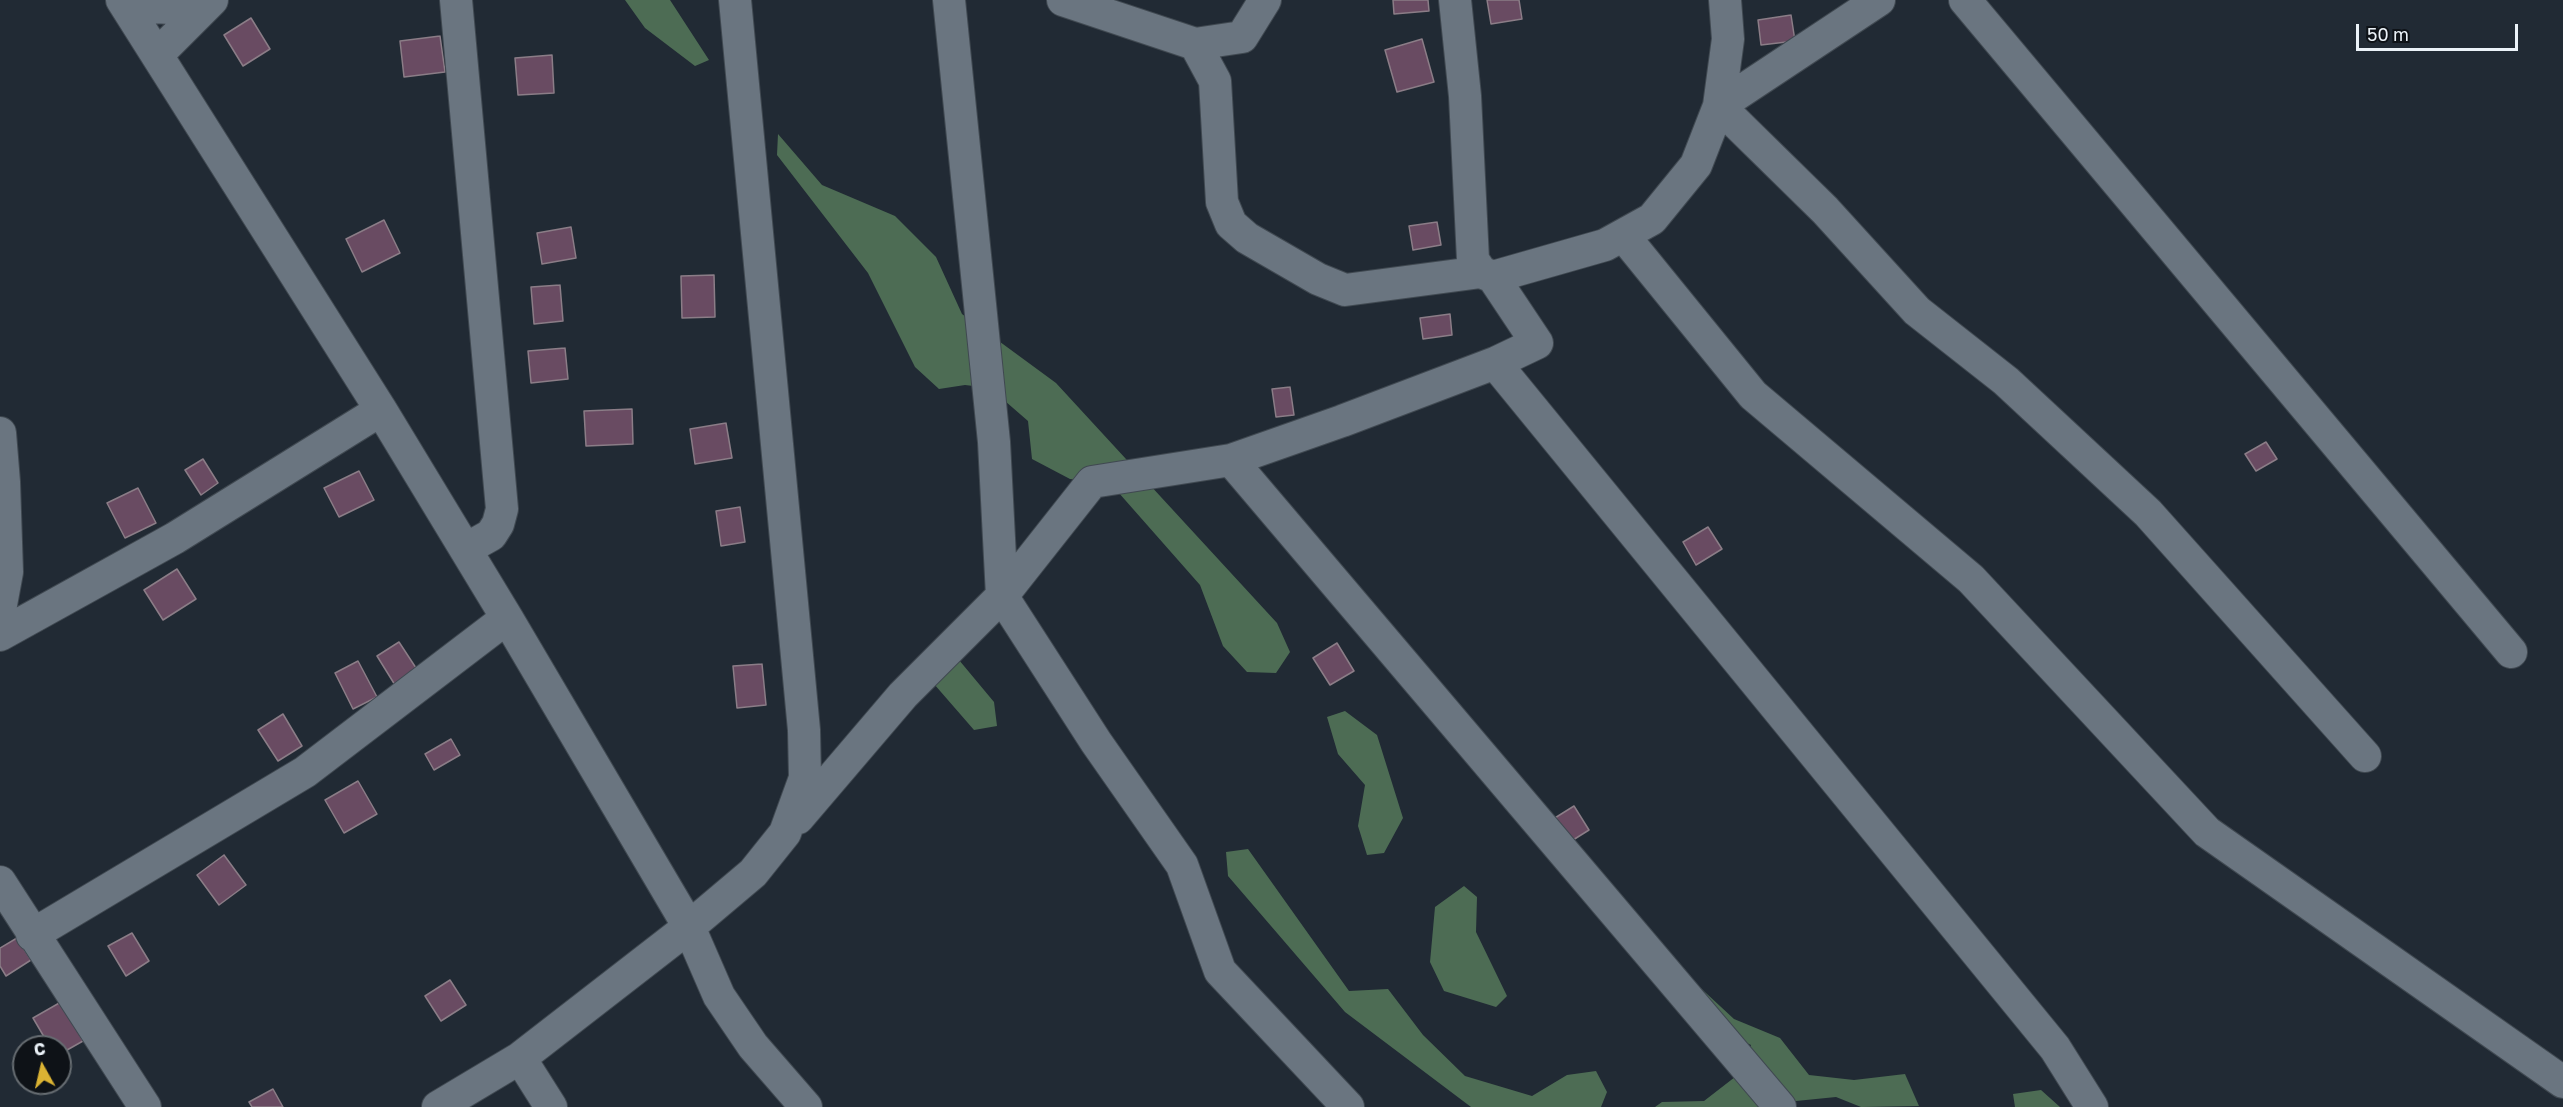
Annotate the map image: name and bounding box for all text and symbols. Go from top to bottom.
scale bar [2359,12,2521,50]
text: 50 m [2367,23,2409,45]
north arrow [12,1035,72,1095]
text: С [33,1038,47,1060]

